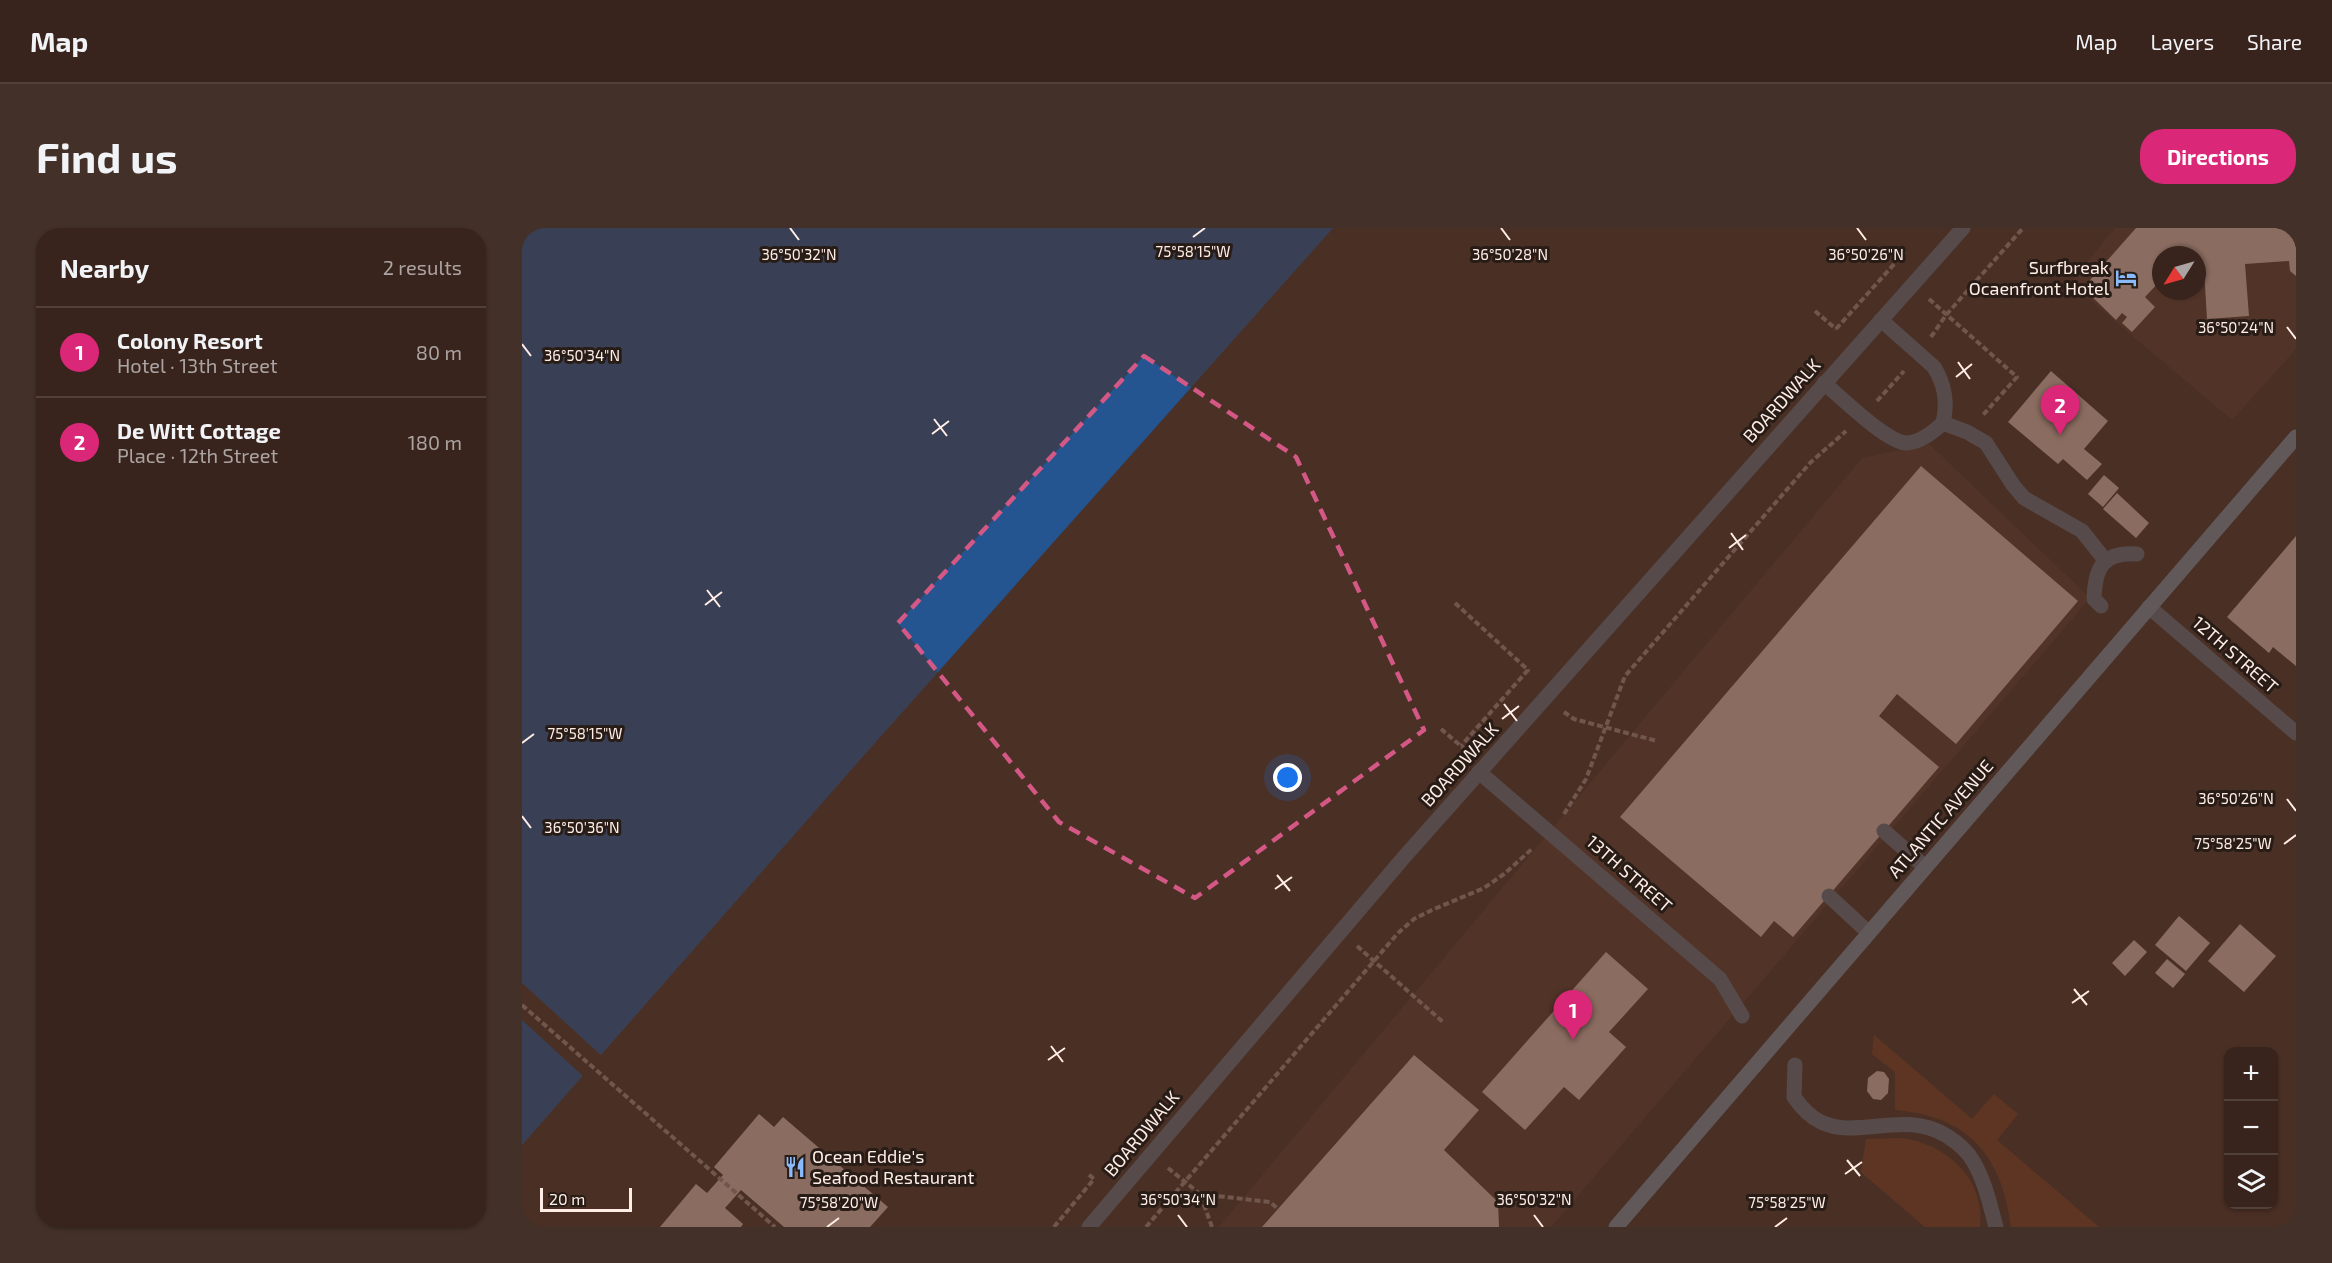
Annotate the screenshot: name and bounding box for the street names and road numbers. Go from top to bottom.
street label: BOARDWALK [1738,354,1825,447]
street label: 12TH STREET [2188,611,2283,698]
street label: BOARDWALK [1416,718,1503,811]
street label: ATLANTIC AVENUE [1883,755,1997,882]
street label: 13TH STREET [1582,830,1677,917]
street label: BOARDWALK [1099,1086,1184,1181]

